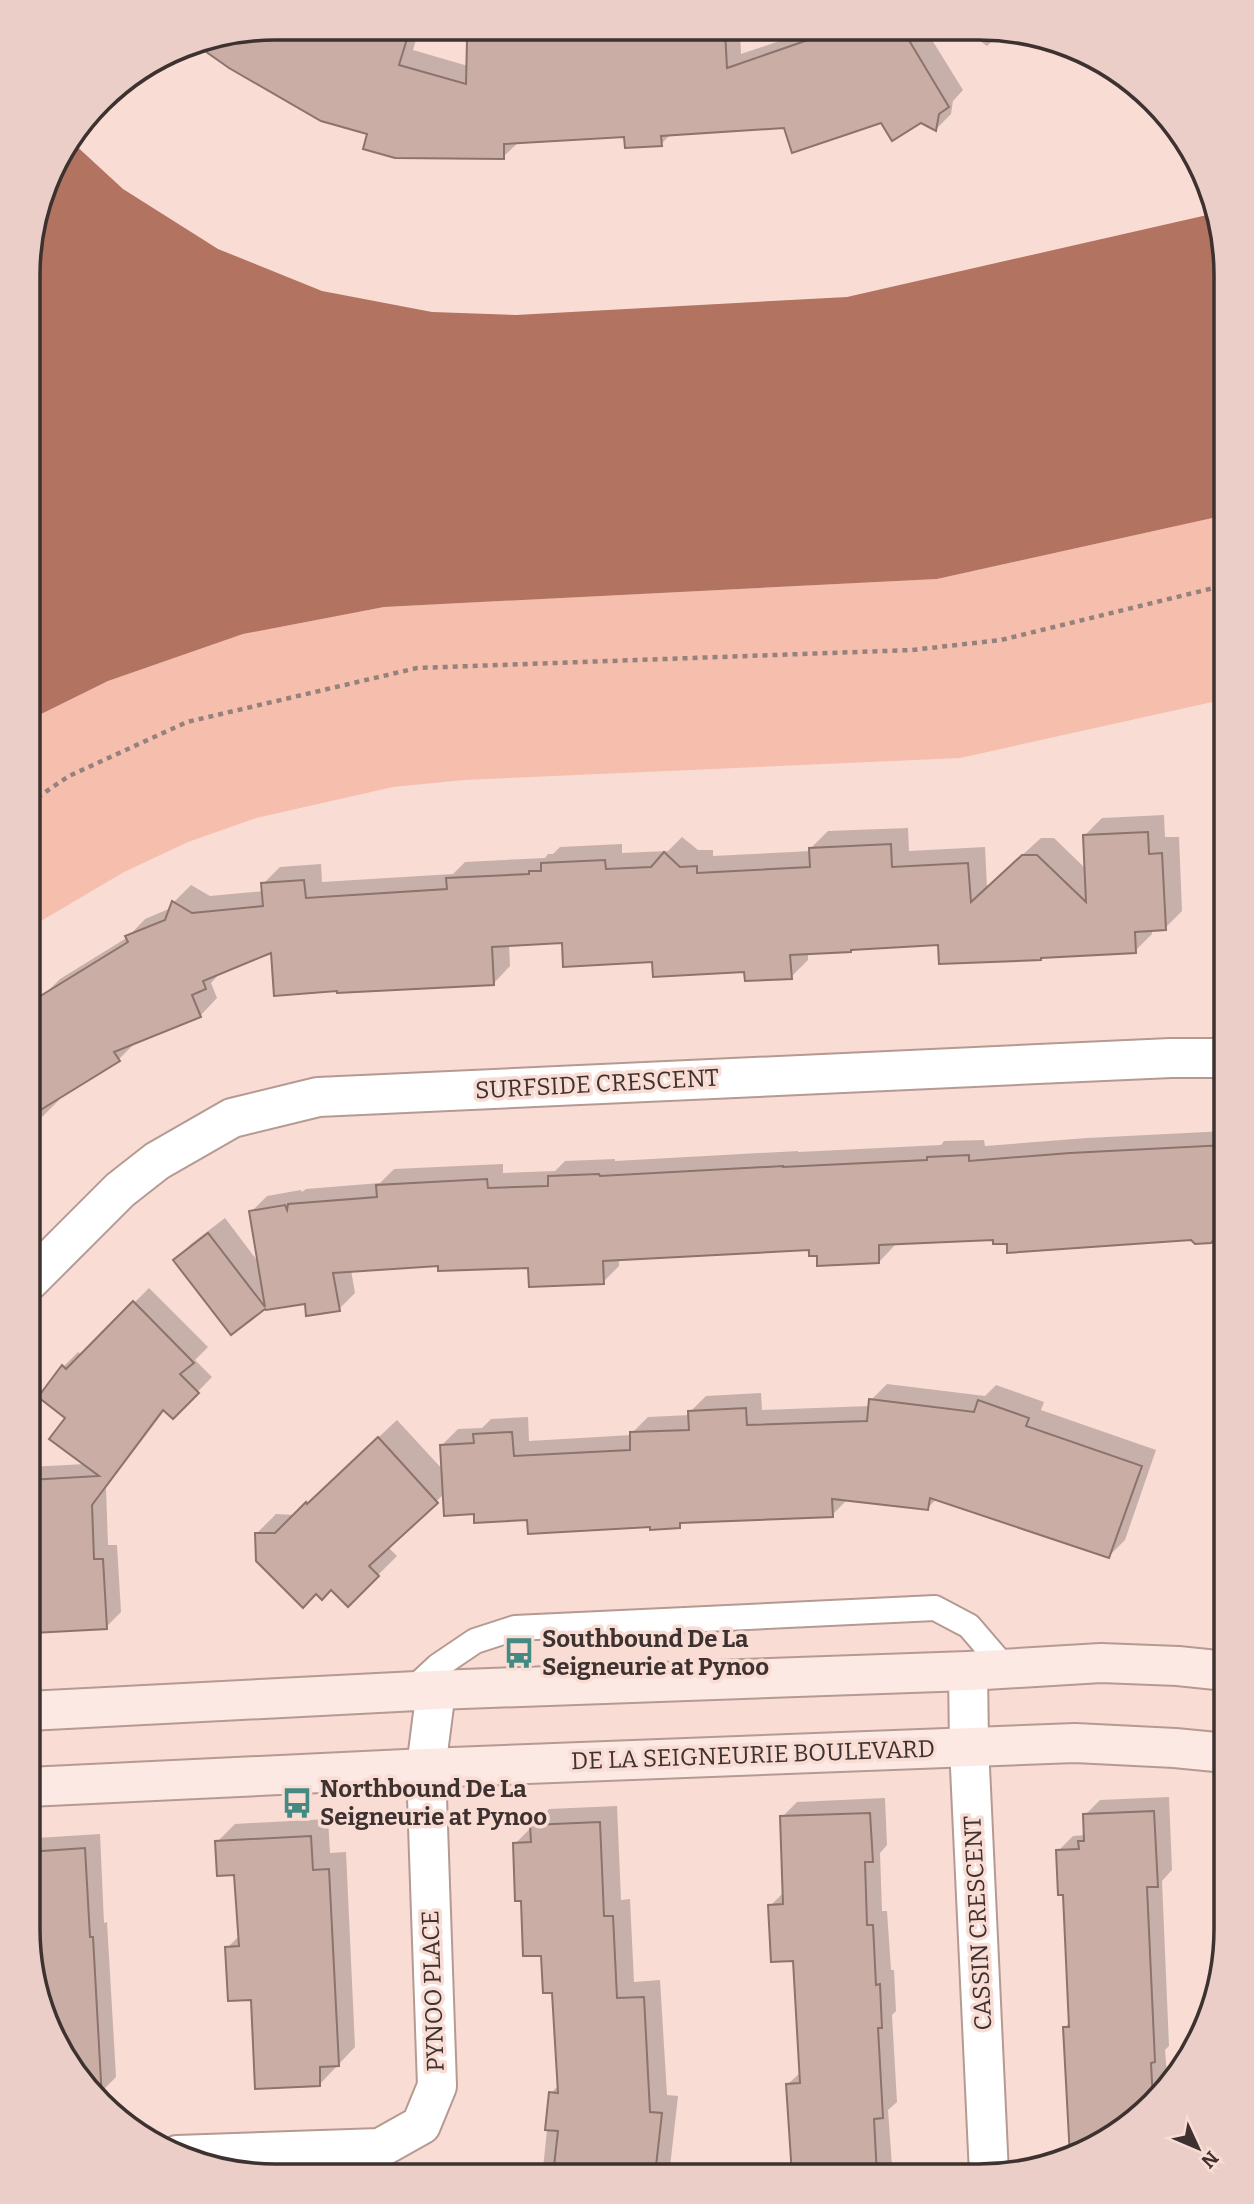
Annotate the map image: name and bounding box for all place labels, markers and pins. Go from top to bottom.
place label: Southbound De La Seigneurie at Pynoo [542,1625,769,1681]
bus stop icon: Southbound De La Seigneurie at Pynoo [502,1636,536,1670]
place label: Northbound De La Seigneurie at Pynoo [320,1775,547,1831]
bus stop icon: Northbound De La Seigneurie at Pynoo [280,1786,314,1820]

